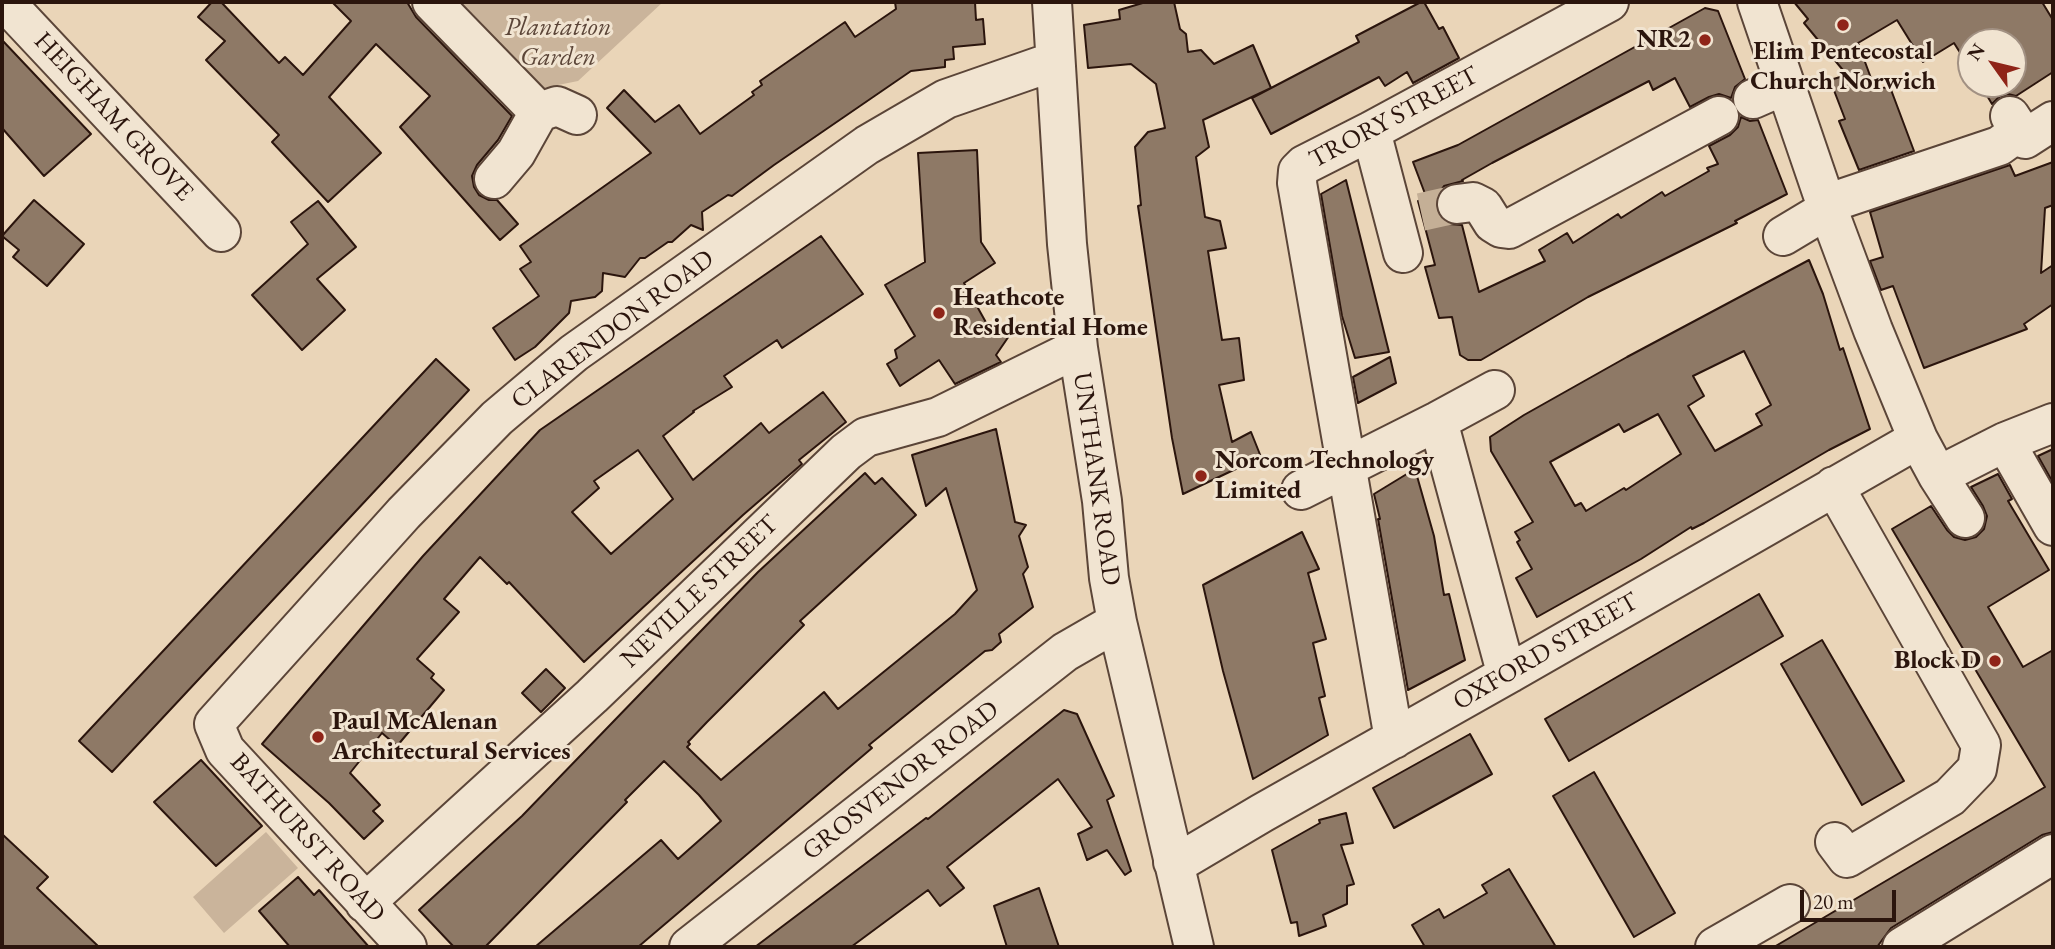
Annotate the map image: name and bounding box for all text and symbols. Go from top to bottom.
park label: Plantation Garden [505,12,611,74]
marker: Elim Pentecostal Church Norwich [1835,17,1851,33]
place label: NR2 [1636,24,1691,56]
street label: HEIGHAM GROVE [27,26,199,208]
north arrow [1957,28,2027,98]
marker: NR2 [1697,32,1713,48]
place label: Elim Pentecostal Church Norwich [1750,36,1936,98]
text: N [1961,39,1990,65]
street label: TRORY STREET [1304,60,1484,176]
street label: CLARENDON ROAD [505,244,721,416]
place label: Heathcote Residential Home [953,282,1148,344]
marker: Heathcote Residential Home [931,305,947,321]
street label: UNTHANK ROAD [1066,370,1126,588]
place label: Norcom Technology Limited [1215,445,1434,506]
marker: Norcom Technology Limited [1193,468,1209,484]
street label: NEVILLE STREET [615,509,785,675]
street label: OXFORD STREET [1448,586,1644,718]
place label: Block D [1894,645,1981,677]
marker: Block D [1987,653,2003,669]
street label: GROSVENOR ROAD [796,695,1006,867]
place label: Paul McAlenan Architectural Services [332,706,571,768]
marker: Paul McAlenan Architectural Services [310,729,326,745]
street label: BATHURST ROAD [223,747,391,929]
scale bar [1803,876,1899,920]
text: 20 m [1813,888,1854,915]

